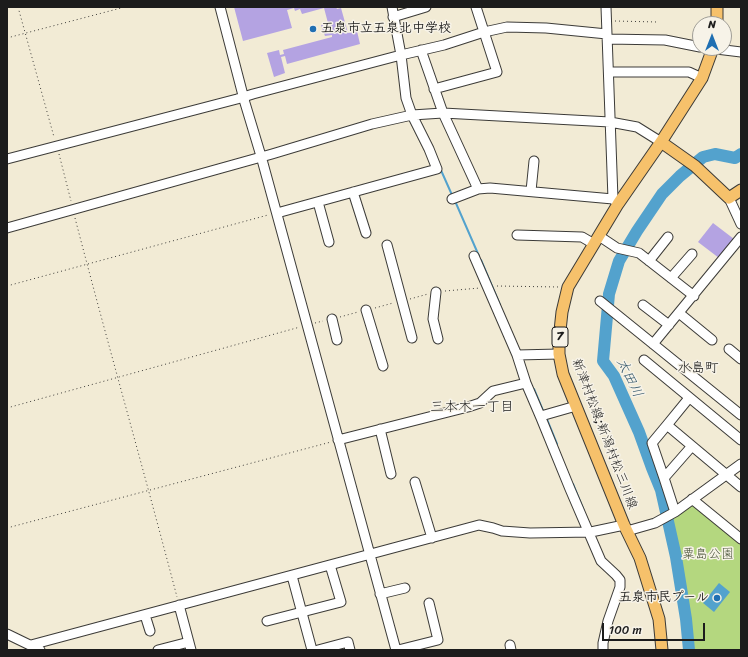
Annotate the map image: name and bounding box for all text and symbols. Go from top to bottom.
text: N [708,15,716,34]
north arrow [692,16,732,56]
place label: 五泉市立五泉北中学校 [321,21,451,37]
marker: 五泉市立五泉北中学校 [308,24,318,34]
road number: 7 [552,327,568,347]
water label: 太田川 [612,355,646,401]
street label: 新津村松線;新潟村松三川線 [568,357,640,511]
district label: 水島町 [677,360,719,376]
district label: 三本木一丁目 [430,399,514,415]
park label: 粟島公園 [682,547,734,563]
place label: 五泉市民プール [619,590,709,606]
marker: 五泉市民プール [712,593,722,603]
scale bar [604,615,707,641]
text: 100 m [609,619,642,641]

